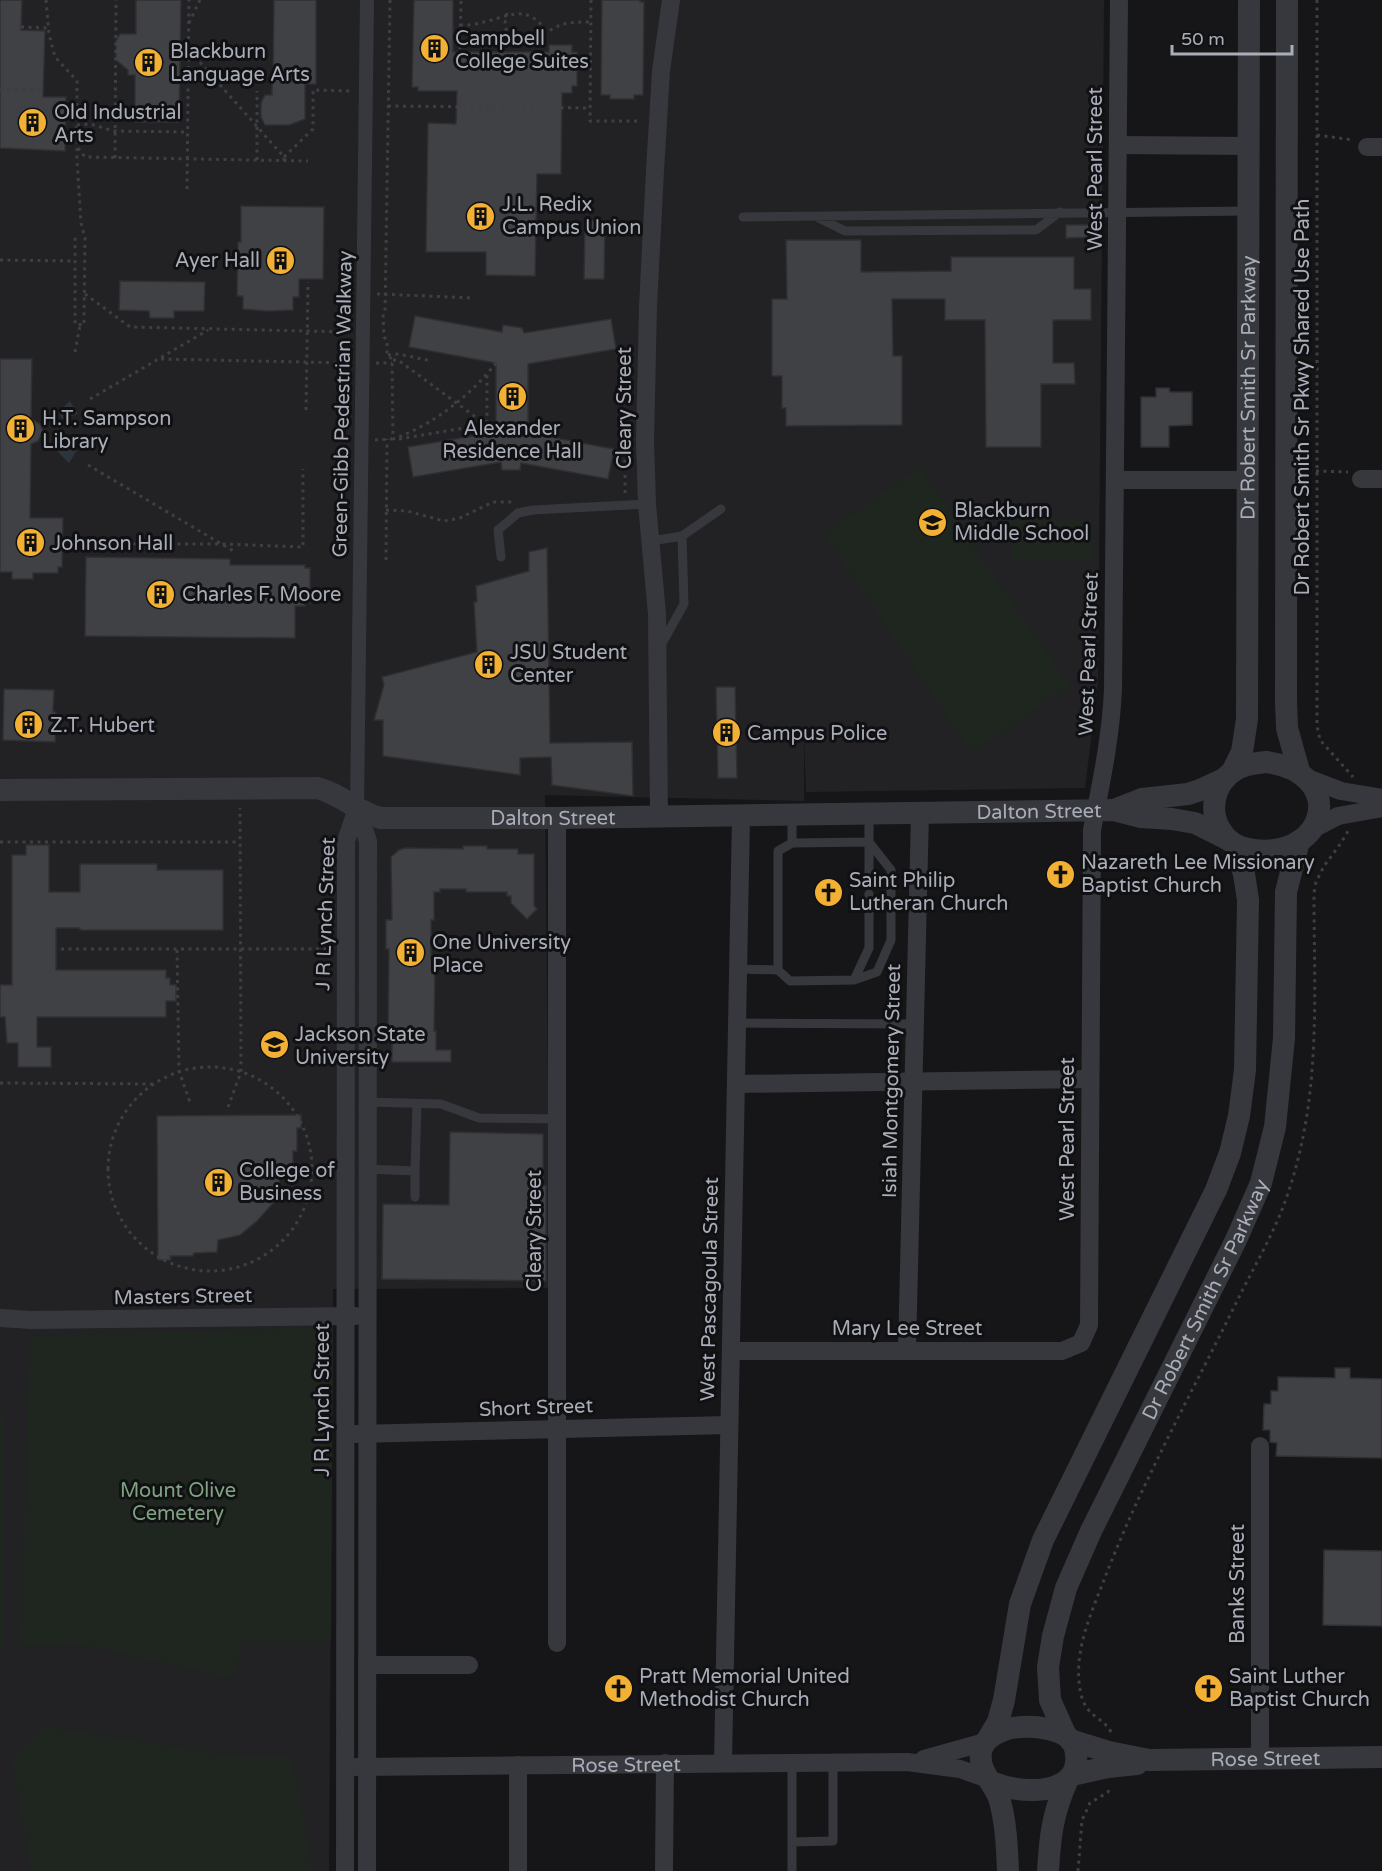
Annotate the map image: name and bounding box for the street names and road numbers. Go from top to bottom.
street label: West Pearl Street [1084,87,1108,251]
street label: Dr Robert Smith Sr Pkwy Shared Use Path [1291,199,1315,595]
street label: Green-Gibb Pedestrian Walkway [328,250,358,558]
street label: Dr Robert Smith Sr Parkway [1237,255,1261,520]
street label: Cleary Street [613,347,637,469]
street label: West Pearl Street [1074,571,1104,736]
street label: Dalton Street [976,799,1102,825]
street label: Dalton Street [490,806,616,831]
street label: J R Lynch Street [311,837,341,991]
street label: Isiah Montgomery Street [878,963,906,1198]
street label: West Pearl Street [1056,1057,1080,1221]
street label: Cleary Street [523,1170,547,1292]
street label: West Pascagoula Street [696,1176,724,1401]
street label: Dr Robert Smith Sr Parkway [1137,1176,1274,1424]
street label: Masters Street [114,1284,253,1310]
street label: Mary Lee Street [832,1317,983,1341]
street label: J R Lynch Street [311,1323,335,1477]
street label: Short Street [479,1394,594,1422]
street label: Banks Street [1226,1524,1250,1644]
street label: Rose Street [1210,1747,1321,1772]
street label: Rose Street [571,1753,681,1778]

